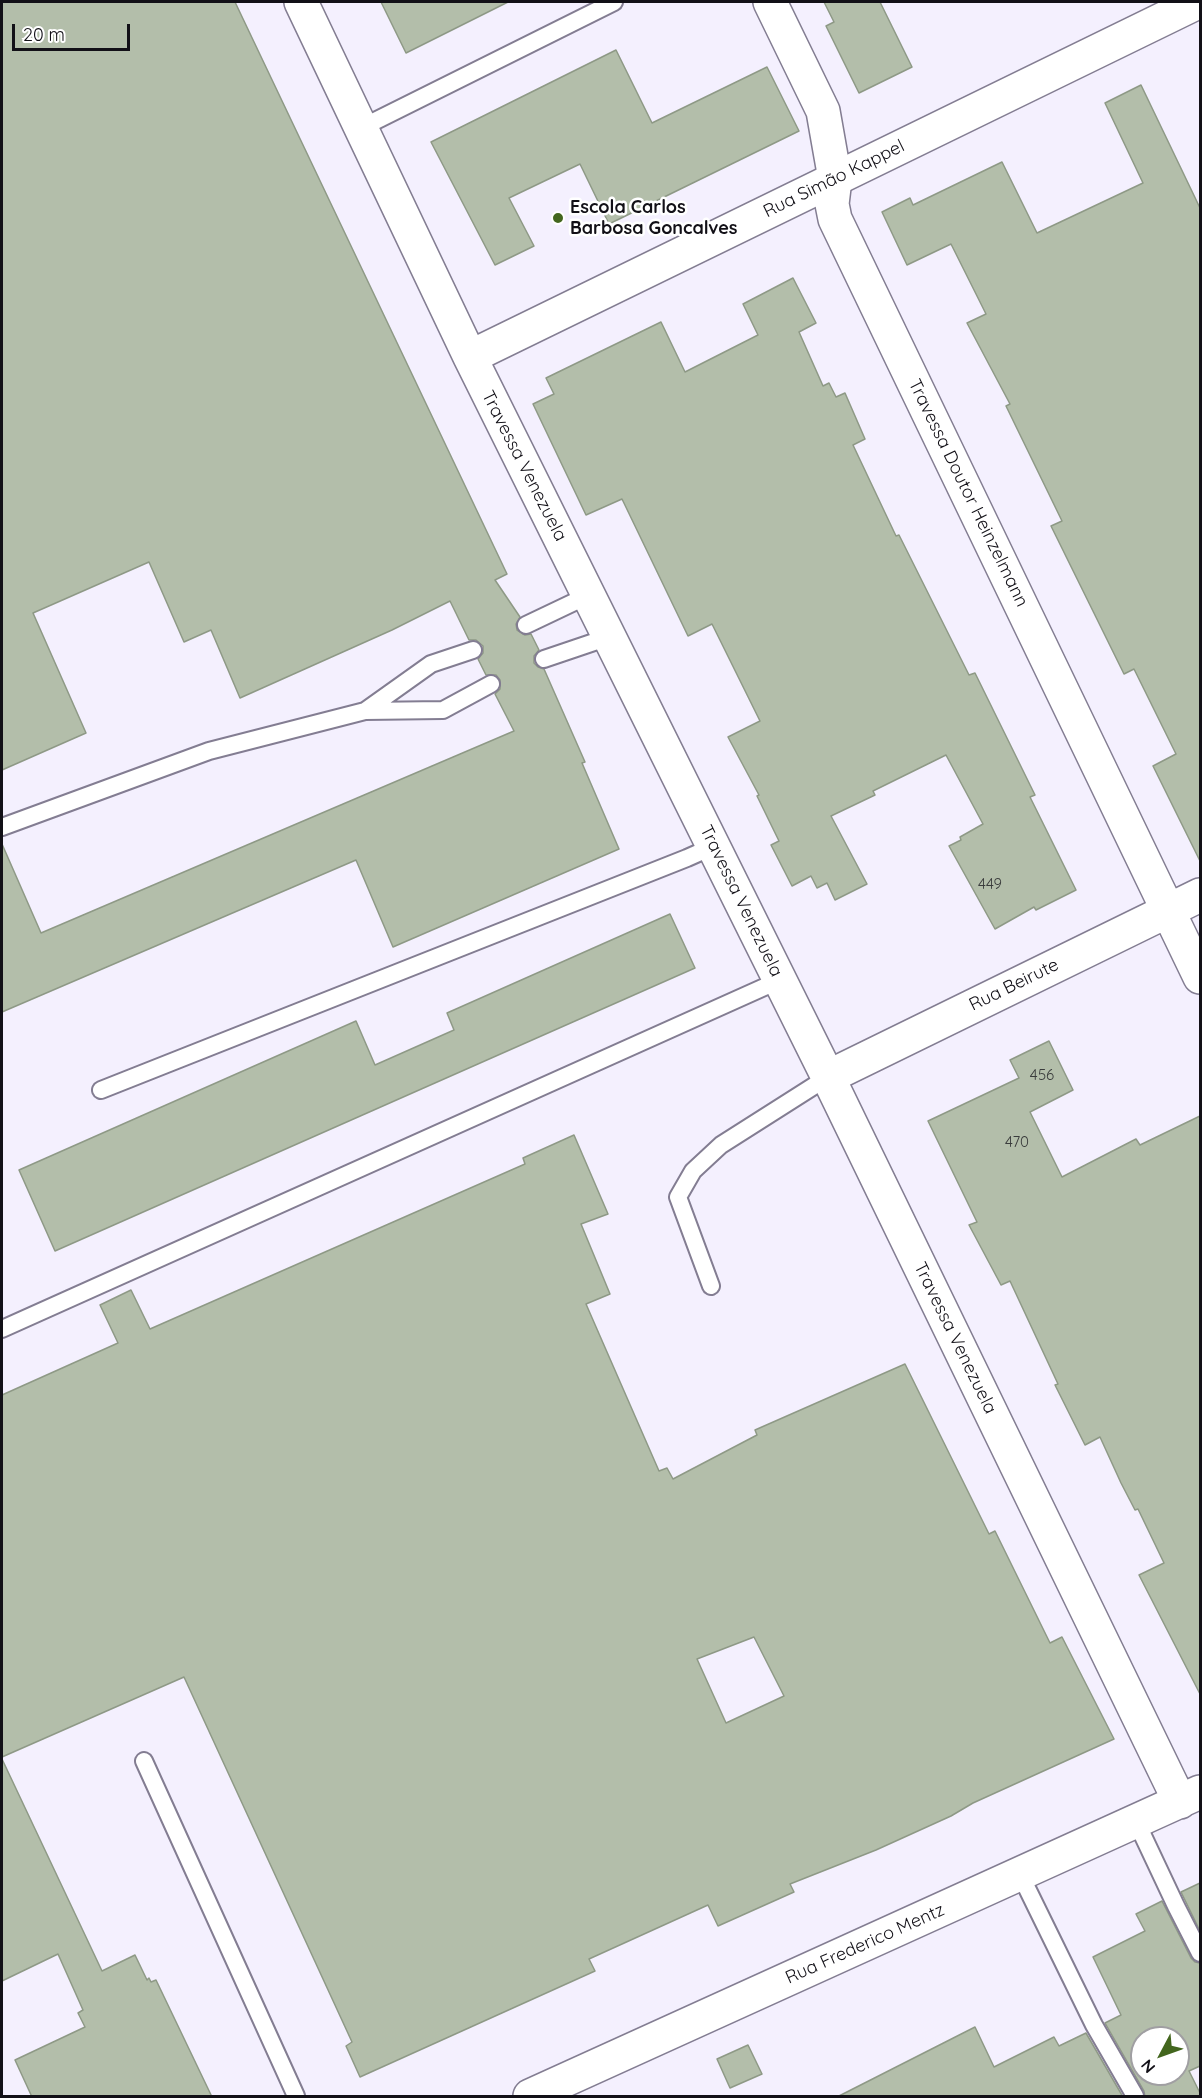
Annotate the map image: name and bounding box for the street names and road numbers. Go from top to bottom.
street label: Rua Simão Kappel [760,135,908,223]
street label: Travessa Doutor Heinzelmann [903,376,1033,610]
street label: Travessa Venezuela [477,387,571,545]
street label: Travessa Venezuela [695,822,787,980]
street label: Rua Beirute [966,954,1062,1016]
street label: Travessa Venezuela [909,1259,1001,1417]
street label: Rua Frederico Mentz [782,1899,948,1989]

